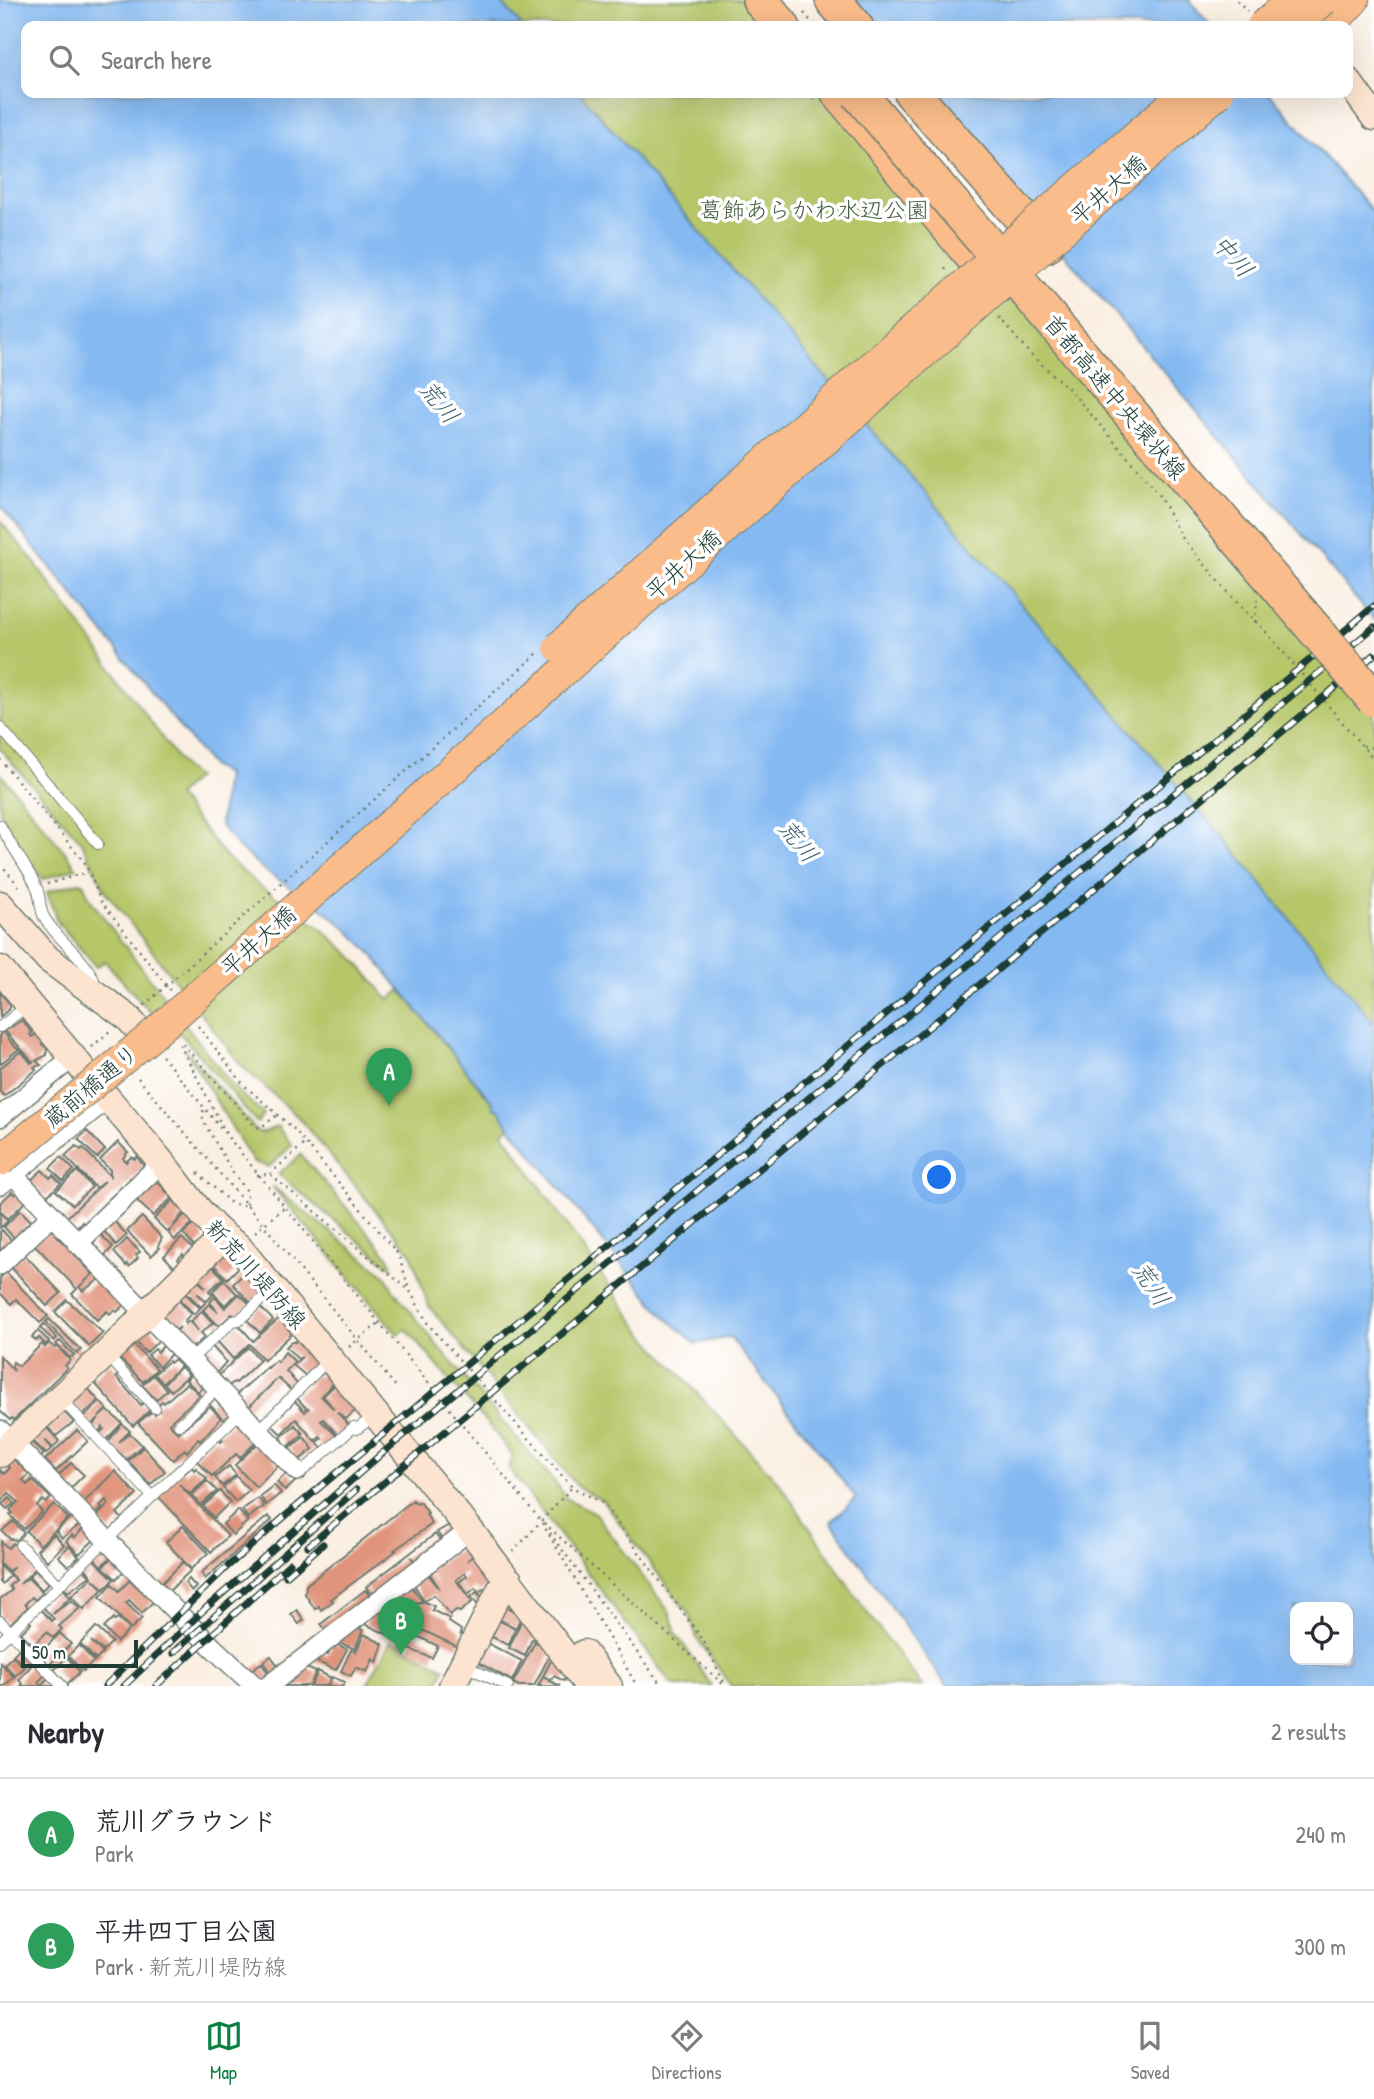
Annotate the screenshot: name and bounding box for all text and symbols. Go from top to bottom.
search box [21,21,1353,98]
icon: search [45,41,83,79]
text: Search here [101,42,212,77]
street label: 平井大橋 [1063,148,1153,231]
park label: 葛飾あらかわ水辺公園 [699,194,929,225]
water label: 中川 [1206,227,1262,284]
street label: 首都高速中央環状線 [1037,307,1194,486]
water label: 荒川 [412,373,467,430]
street label: 平井大橋 [638,522,727,607]
water label: 荒川 [771,812,826,869]
street label: 平井大橋 [213,898,302,983]
street label: 蔵前橋通り [37,1037,145,1134]
pin: A [366,1048,412,1106]
your location [922,1160,956,1194]
street label: 新荒川堤防線 [199,1212,314,1335]
water label: 荒川 [1125,1255,1179,1312]
pin: B [378,1597,424,1655]
map controls [1290,1602,1353,1665]
button: locate [1290,1602,1353,1665]
scale bar [21,1637,138,1669]
text: 50 m [32,1639,66,1665]
text: Nearby [28,1712,104,1752]
text: 2 results [1271,1716,1346,1747]
text: 荒川グラウンド [95,1803,277,1838]
text: A [45,1819,57,1850]
text: 240 m [1295,1819,1346,1850]
text: Park [95,1838,133,1869]
text: 平井四丁目公園 [95,1913,277,1948]
text: B [45,1931,57,1962]
text: 300 m [1294,1931,1346,1962]
text: Park · 新荒川堤防線 [95,1951,287,1982]
tab: Map [205,2017,243,2085]
tab: Directions [652,2017,722,2085]
tab: Saved [1131,2017,1169,2085]

